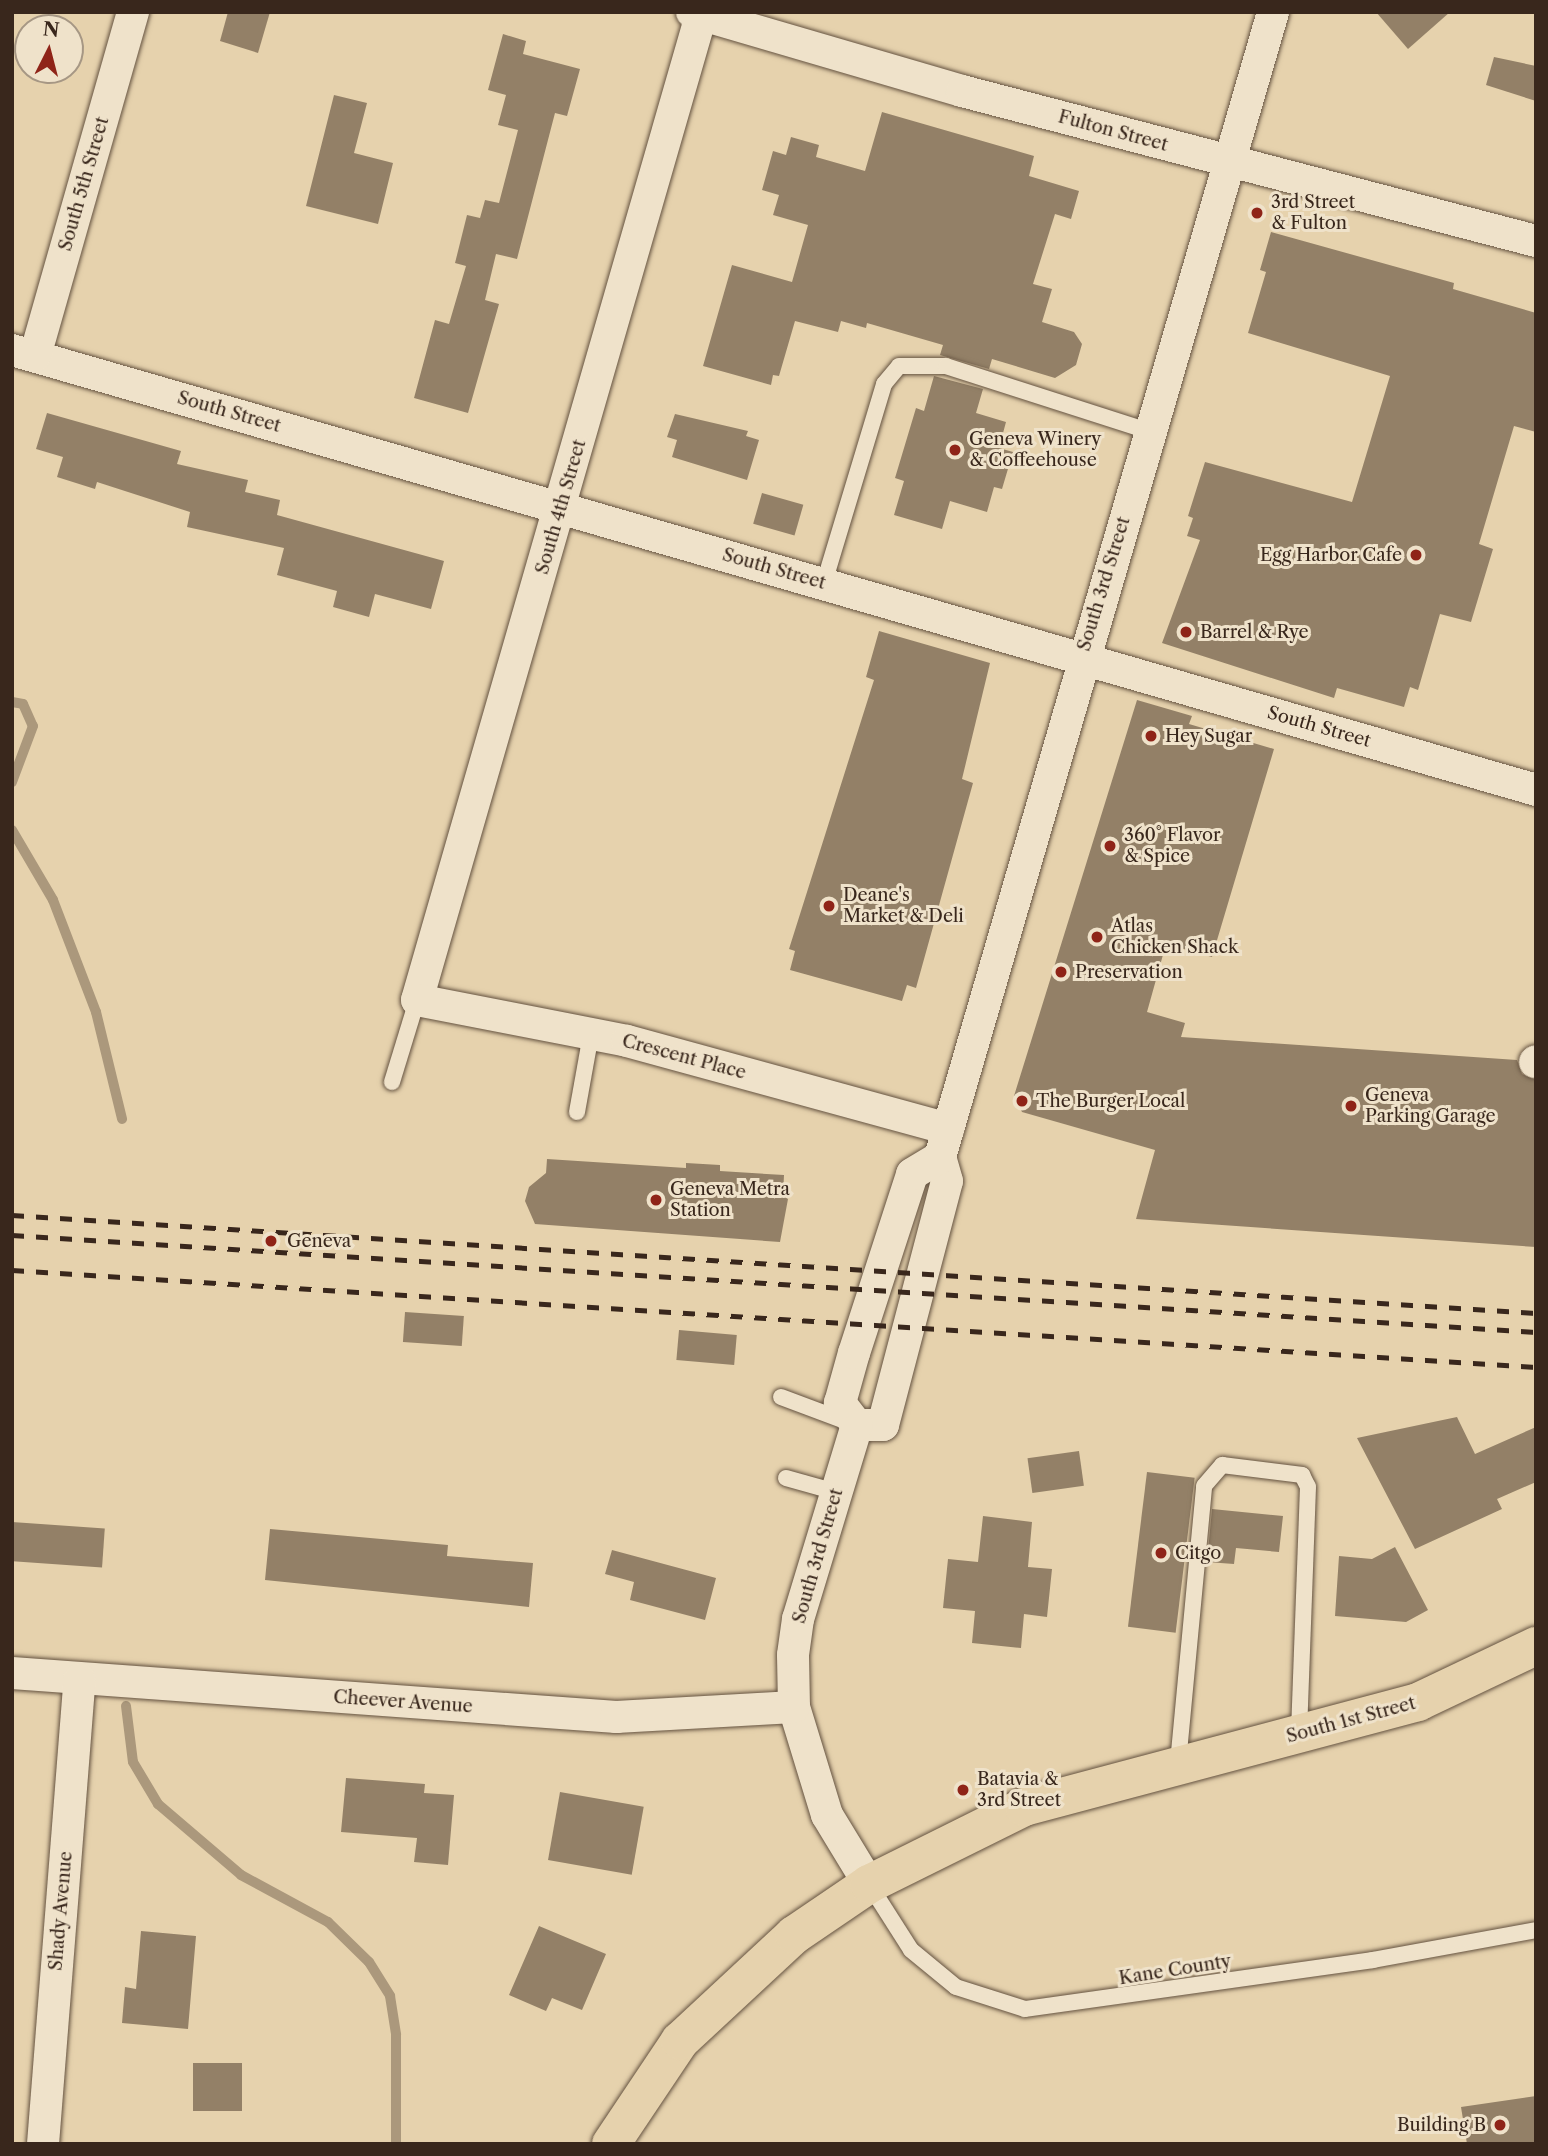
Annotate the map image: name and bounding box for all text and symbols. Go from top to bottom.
north arrow [14,14,84,84]
text: N [42,17,60,42]
street label: Fulton Street [1056,106,1170,156]
street label: South 5th Street [55,114,113,254]
place label: 3rd Street & Fulton [1271,192,1355,234]
marker: 3rd Street & Fulton [1249,205,1265,221]
street label: South Street [175,387,283,437]
place label: Geneva Winery & Coffeehouse [969,429,1102,472]
street label: South 4th Street [531,437,591,577]
marker: Geneva Winery & Coffeehouse [947,442,963,458]
street label: South 3rd Street [1073,514,1135,654]
street label: South Street [720,544,828,594]
place label: Egg Harbor Cafe [1260,544,1402,566]
marker: Egg Harbor Cafe [1408,547,1424,563]
place label: Barrel & Rye [1200,621,1309,643]
marker: Barrel & Rye [1178,624,1194,640]
street label: South Street [1265,702,1373,752]
place label: Hey Sugar [1165,725,1253,747]
marker: Hey Sugar [1143,728,1159,744]
place label: 360° Flavor & Spice [1124,825,1221,868]
marker: 360° Flavor & Spice [1102,838,1118,854]
place label: Deane's Market & Deli [843,885,964,928]
marker: Deane's Market & Deli [821,898,837,914]
place label: Atlas Chicken Shack [1111,916,1238,958]
marker: Atlas Chicken Shack [1089,929,1105,945]
place label: Preservation [1075,961,1183,983]
marker: Preservation [1053,964,1069,980]
street label: Crescent Place [620,1030,748,1084]
place label: Geneva Parking Garage [1365,1085,1496,1128]
place label: The Burger Local [1036,1090,1186,1112]
marker: The Burger Local [1014,1093,1030,1109]
marker: Geneva Parking Garage [1343,1098,1359,1114]
place label: Geneva Metra Station [670,1179,790,1222]
marker: Geneva Metra Station [648,1192,664,1208]
place label: Geneva [287,1230,351,1252]
marker: Geneva [261,1231,281,1251]
street label: South 3rd Street [788,1486,848,1626]
place label: Citgo [1175,1542,1221,1564]
marker: Citgo [1153,1545,1169,1561]
street label: Cheever Avenue [332,1686,474,1718]
street label: South 1st Street [1284,1692,1418,1748]
place label: Batavia & 3rd Street [977,1769,1061,1812]
marker: Batavia & 3rd Street [955,1782,971,1798]
street label: Shady Avenue [45,1850,77,1972]
street label: Kane County [1117,1950,1233,1990]
place label: Building B [1397,2114,1486,2136]
marker: Building B [1492,2117,1508,2133]

